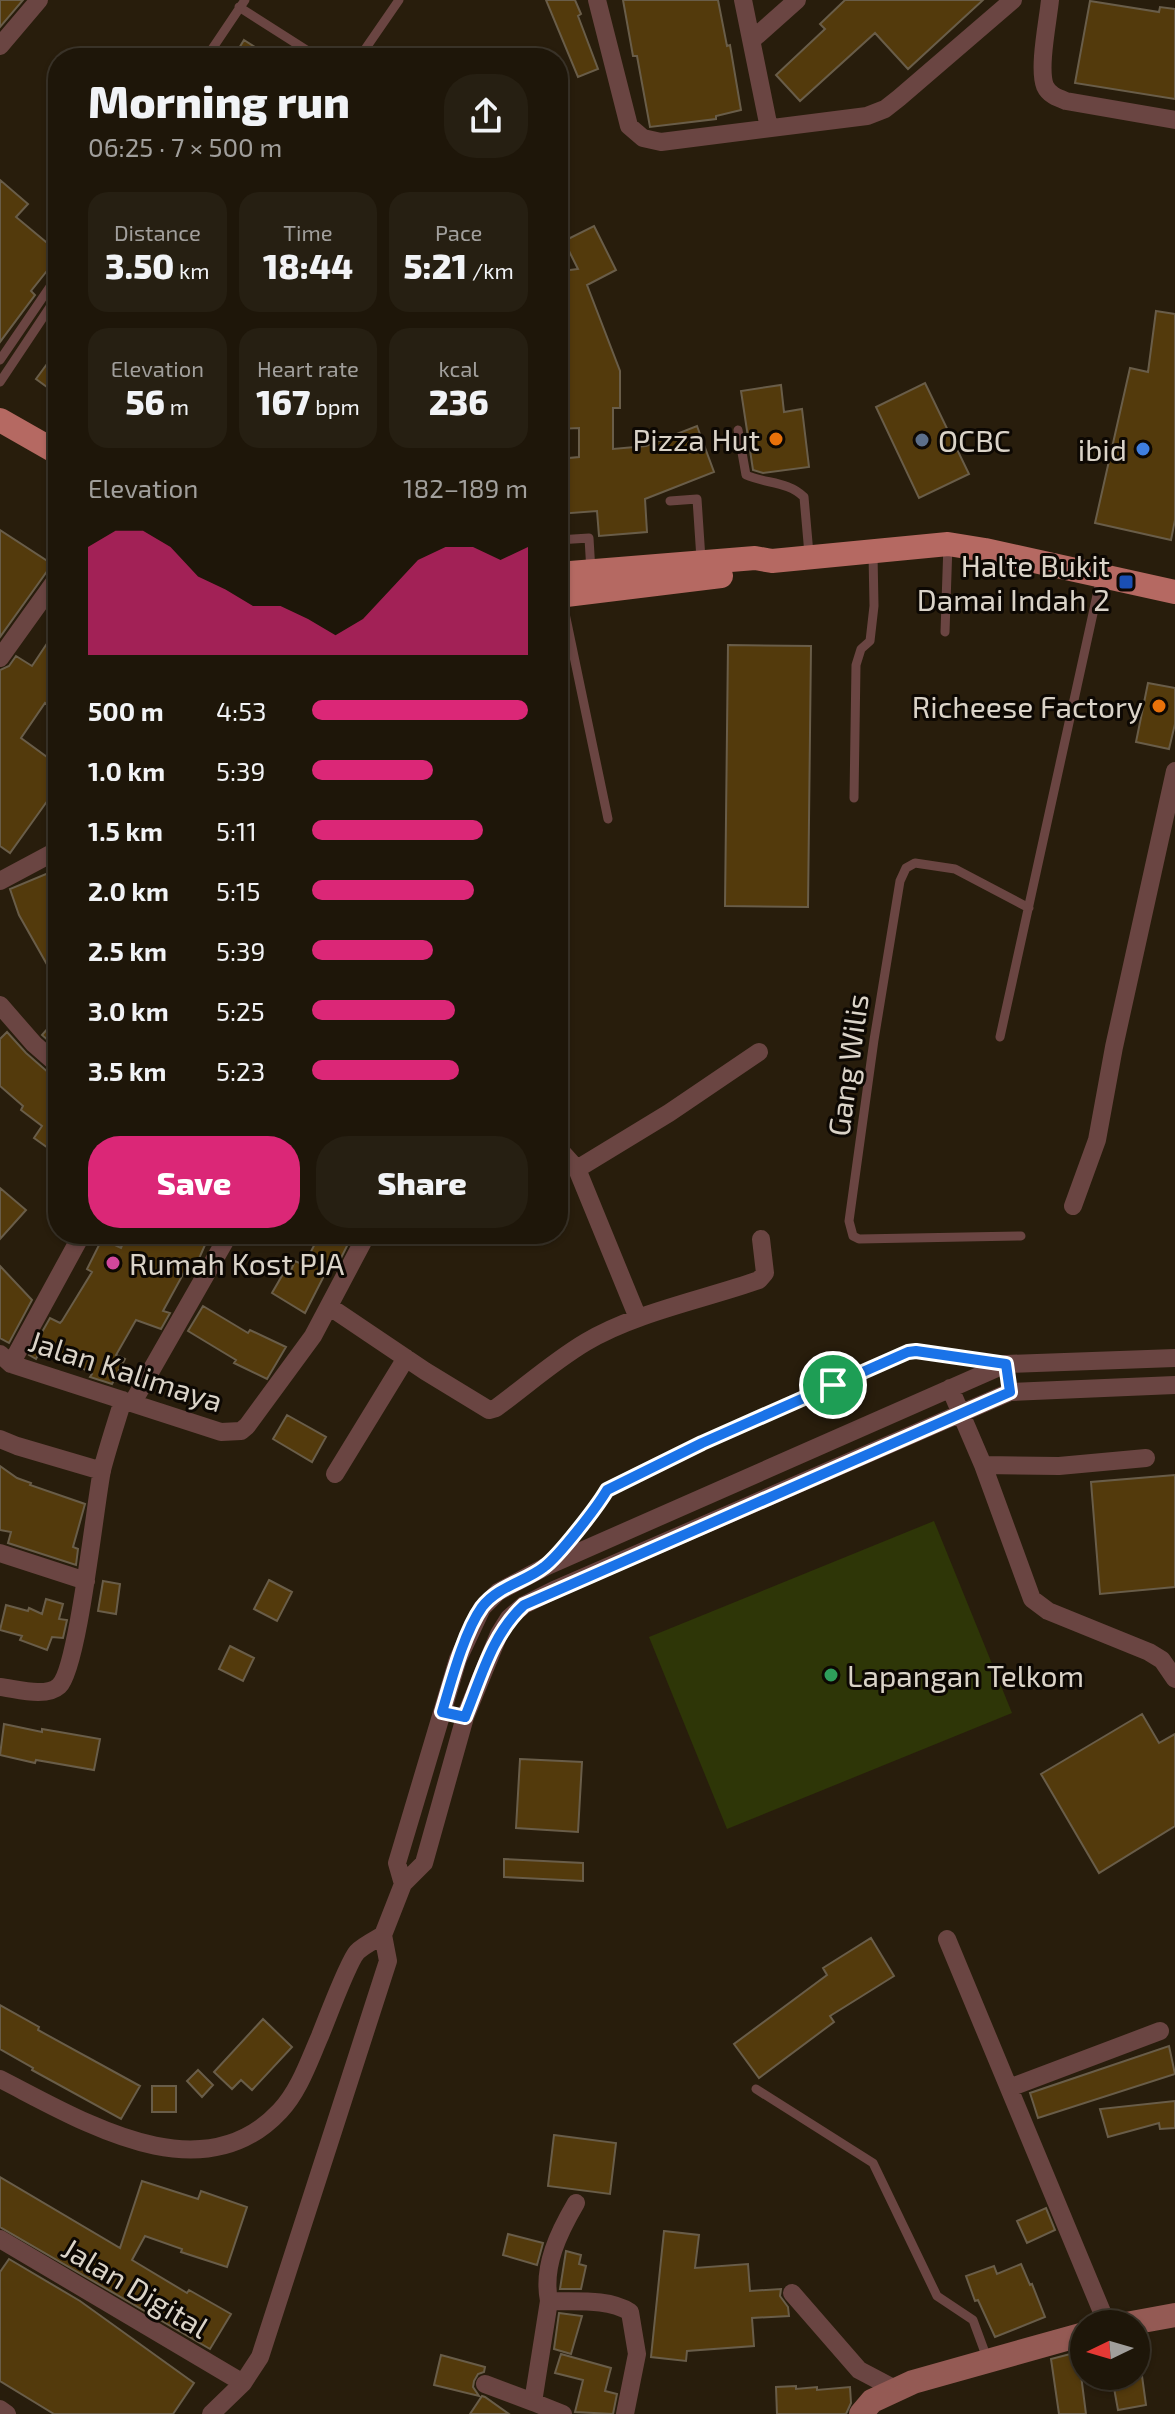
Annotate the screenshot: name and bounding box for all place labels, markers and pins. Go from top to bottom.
place label: Pizza Hut [633,421,760,457]
place label: OCBC [938,422,1011,458]
marker: Pizza Hut [767,430,785,448]
marker: OCBC [913,431,931,449]
place label: ibid [1078,431,1127,467]
marker: ibid [1134,440,1152,458]
place label: Halte Bukit Damai Indah 2 [917,547,1110,617]
marker: Halte Bukit Damai Indah 2 [1117,573,1135,591]
place label: Richeese Factory [912,688,1143,724]
marker: Richeese Factory [1150,697,1168,715]
place label: Rumah Kost PJA [129,1245,345,1281]
marker: Rumah Kost PJA [104,1254,122,1272]
pin [799,1351,867,1419]
place label: Lapangan Telkom [847,1657,1084,1693]
marker: Lapangan Telkom [822,1666,840,1684]

